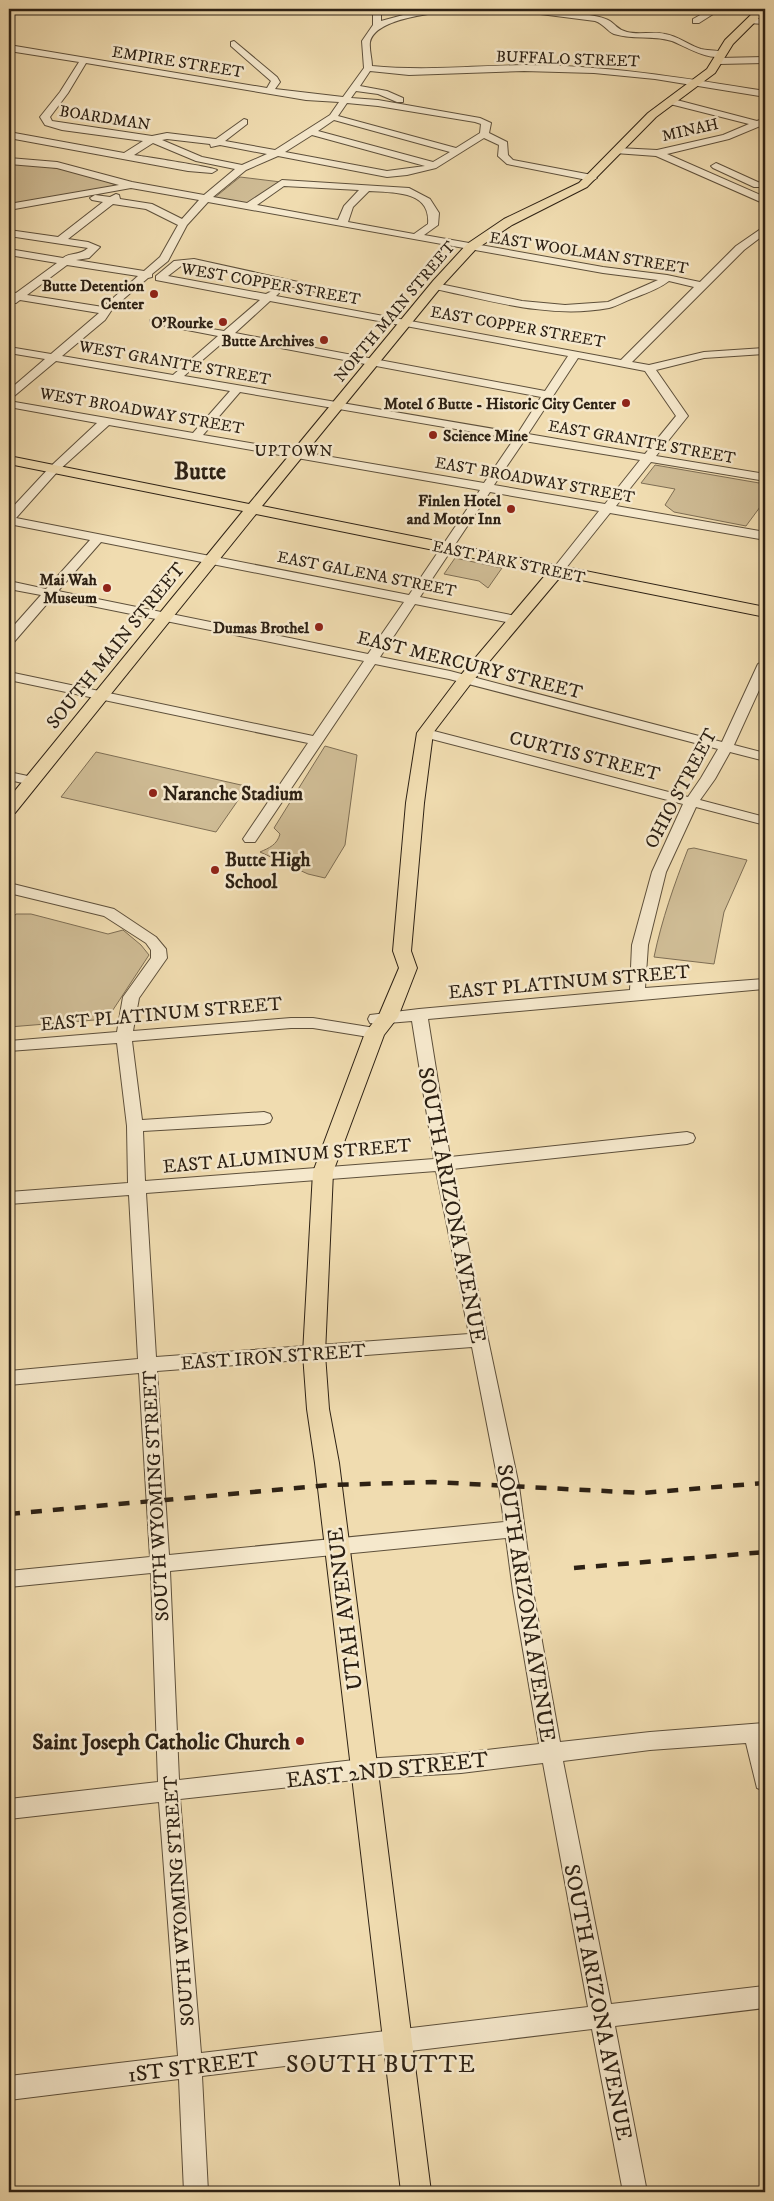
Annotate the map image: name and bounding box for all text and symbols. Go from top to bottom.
street label: EMPIRE STREET [111,42,245,82]
street label: BUFFALO STREET [496,46,640,72]
street label: BOARDMAN [58,101,152,135]
street label: MINAH [660,114,721,146]
street label: EAST WOOLMAN STREET [488,227,690,279]
street label: NORTH MAIN STREET [330,237,460,386]
street label: WEST COPPER STREET [179,258,362,310]
place label: Butte Detention Center [42,276,145,314]
marker: Butte Detention Center [148,288,160,300]
street label: EAST COPPER STREET [429,302,607,352]
place label: O'Rourke [151,313,213,333]
marker: O'Rourke [217,316,229,328]
place label: Butte Archives [221,331,315,351]
marker: Butte Archives [318,334,330,346]
street label: WEST GRANITE STREET [76,336,272,390]
street label: WEST BROADWAY STREET [37,383,246,439]
place label: Motel 6 Butte - Historic City Center [384,394,617,414]
marker: Motel 6 Butte - Historic City Center [620,397,632,409]
street label: EAST GRANITE STREET [547,416,737,468]
place label: Science Mine [443,426,528,446]
marker: Science Mine [427,429,439,441]
district label: UPTOWN [254,441,334,461]
street label: EAST BROADWAY STREET [433,453,636,507]
district label: Butte [174,457,226,487]
place label: Finlen Hotel and Motor Inn [407,491,502,529]
marker: Finlen Hotel and Motor Inn [505,503,517,515]
street label: EAST PARK STREET [431,536,587,588]
street label: EAST GALENA STREET [276,547,458,601]
street label: SOUTH MAIN STREET [42,558,191,734]
place label: Mai Wah Museum [39,570,98,608]
marker: Mai Wah Museum [101,582,113,594]
place label: Dumas Brothel [213,618,310,638]
marker: Dumas Brothel [313,621,325,633]
street label: EAST MERCURY STREET [355,626,585,705]
street label: OHIO STREET [640,724,723,853]
street label: CURTIS STREET [507,727,663,786]
place label: Naranche Stadium [163,783,304,806]
marker: Naranche Stadium [147,787,159,799]
place label: Butte High School [225,849,311,894]
marker: Butte High School [209,864,221,876]
street label: EAST PLATINUM STREET [447,960,692,1005]
street label: EAST PLATINUM STREET [39,992,284,1037]
street label: SOUTH ARIZONA AVENUE [411,1065,492,1346]
street label: EAST ALUMINUM STREET [162,1134,413,1179]
street label: EAST IRON STREET [180,1340,367,1375]
street label: SOUTH WYOMING STREET [138,1369,175,1622]
street label: SOUTH ARIZONA AVENUE [490,1462,561,1744]
street label: UTAH AVENUE [322,1526,369,1692]
place label: Saint Joseph Catholic Church [32,1729,290,1756]
marker: Saint Joseph Catholic Church [294,1735,306,1747]
street label: EAST 2ND STREET [285,1746,490,1795]
street label: SOUTH WYOMING STREET [159,1774,200,2027]
street label: SOUTH ARIZONA AVENUE [557,1862,638,2143]
street label: 1ST STREET [126,2046,260,2089]
district label: SOUTH BUTTE [286,2050,476,2080]

